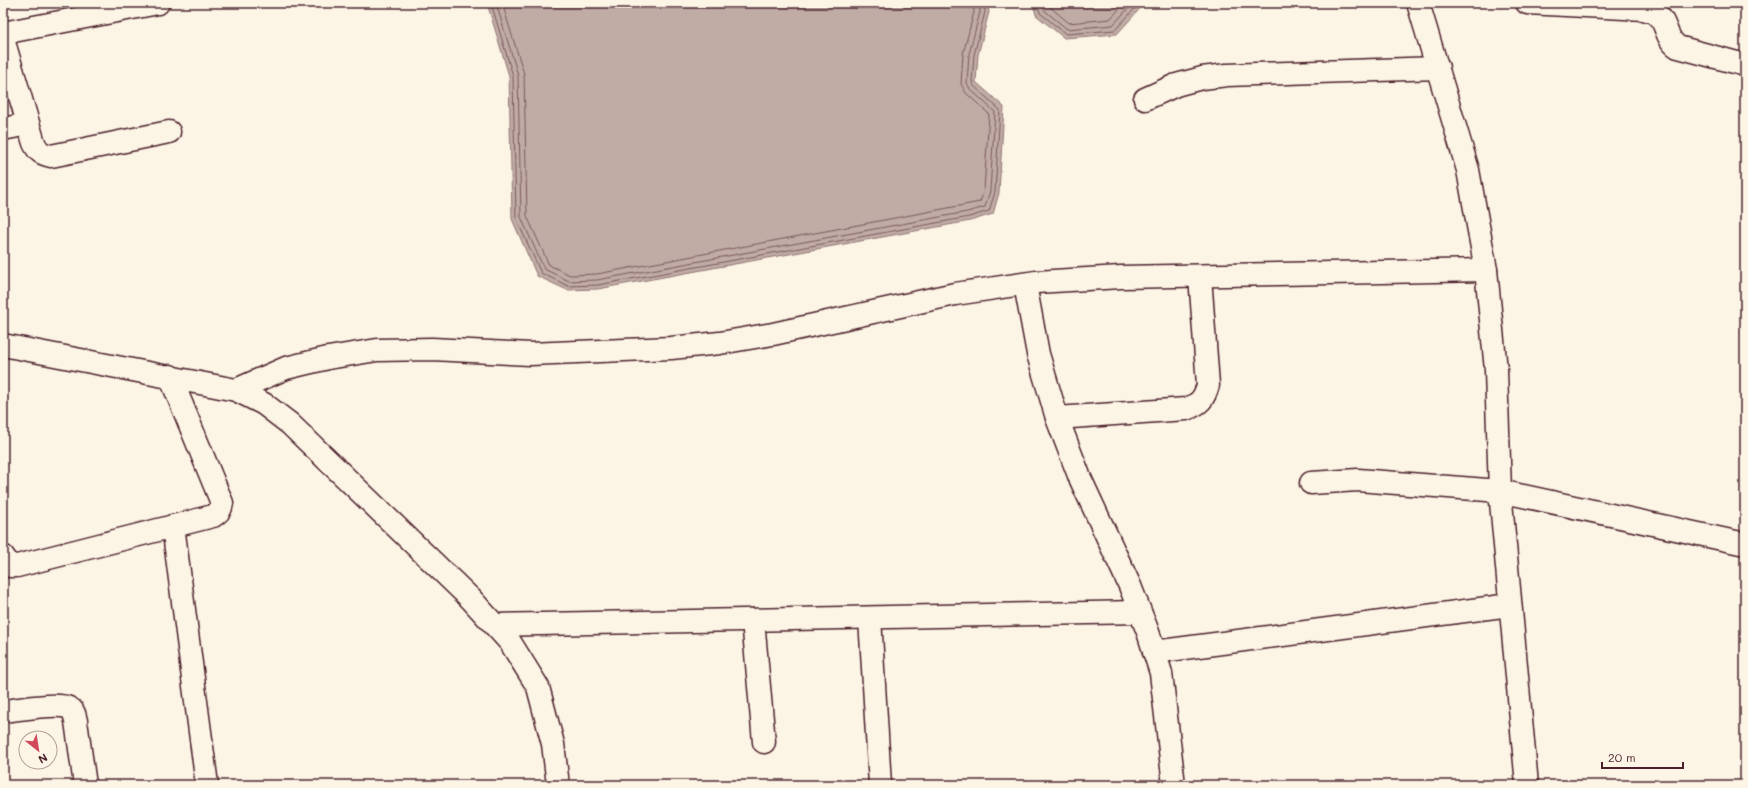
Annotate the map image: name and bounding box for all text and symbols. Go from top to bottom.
north arrow [18,730,58,770]
scale bar [1602,744,1683,770]
text: 20 m [1608,749,1636,765]
text: N [36,751,51,768]

